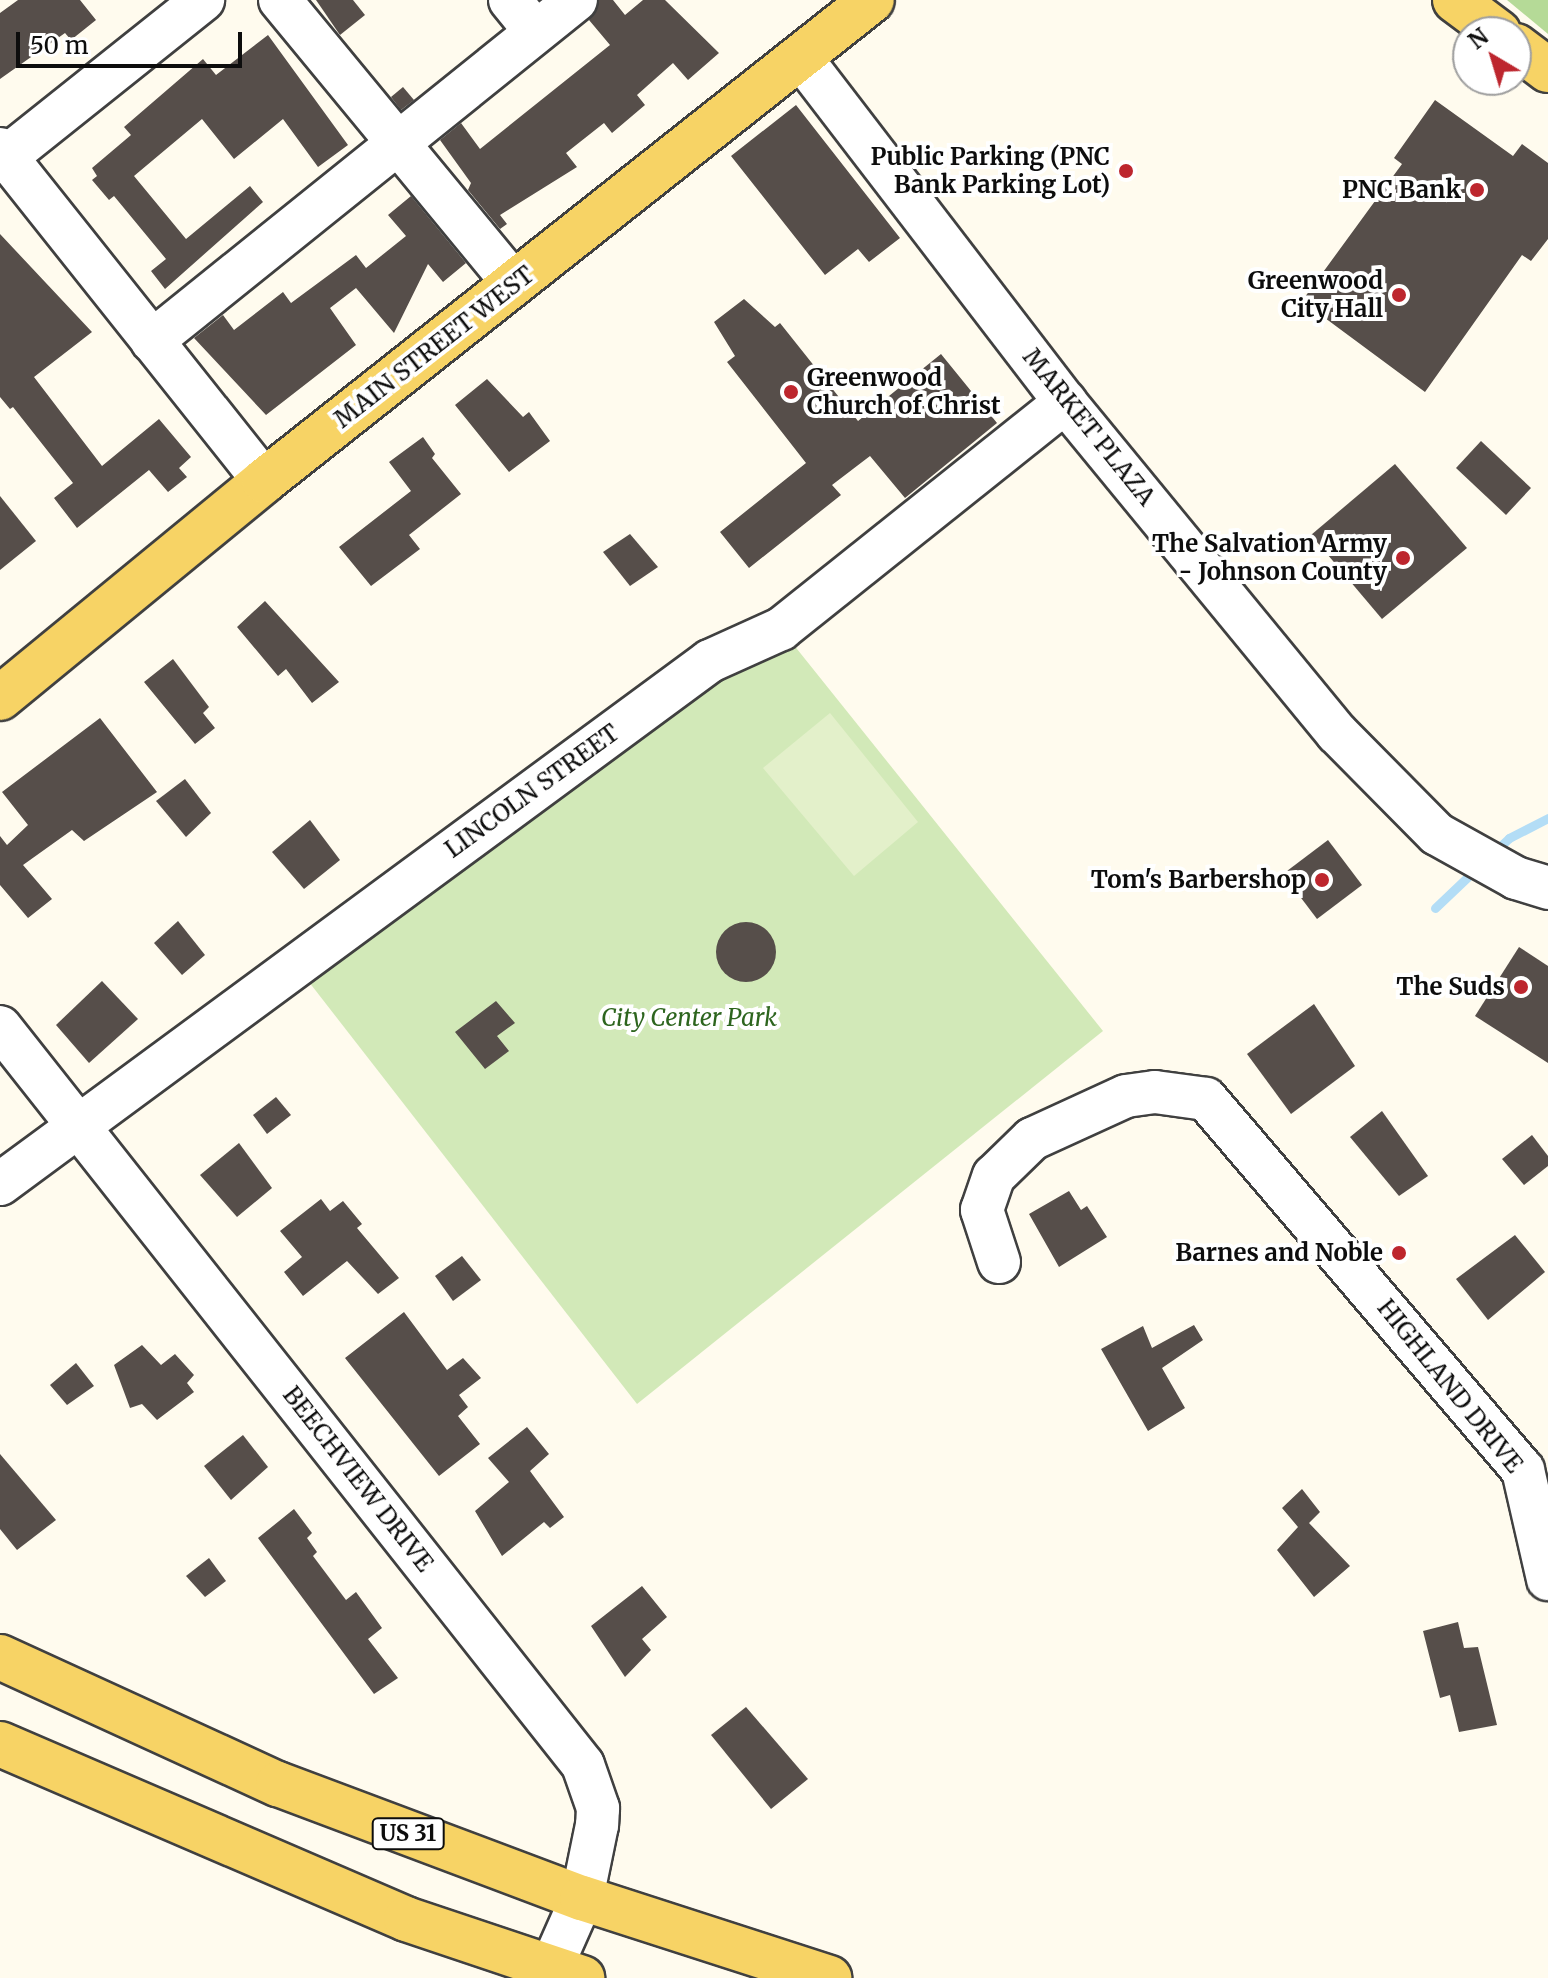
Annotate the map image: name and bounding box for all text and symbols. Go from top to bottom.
scale bar [20,16,246,66]
north arrow [1452,16,1532,96]
text: N [1463,22,1494,55]
text: 50 m [30,30,89,61]
place label: Public Parking (PNC Bank Parking Lot) [871,143,1110,199]
marker: Public Parking (PNC Bank Parking Lot) [1117,162,1135,180]
place label: PNC Bank [1342,176,1461,204]
marker: PNC Bank [1468,181,1486,199]
street label: MAIN STREET WEST [329,260,539,434]
place label: Greenwood City Hall [1248,267,1383,323]
marker: Greenwood City Hall [1390,286,1408,304]
street label: MARKET PLAZA [1017,343,1161,511]
place label: Greenwood Church of Christ [807,364,1001,420]
marker: Greenwood Church of Christ [782,383,800,401]
place label: The Salvation Army - Johnson County [1152,530,1387,586]
marker: The Salvation Army - Johnson County [1394,549,1412,567]
street label: LINCOLN STREET [439,718,625,864]
place label: Tom's Barbershop [1091,866,1306,894]
marker: Tom's Barbershop [1313,871,1331,889]
place label: The Suds [1396,973,1505,1001]
marker: The Suds [1512,978,1530,996]
park label: City Center Park [601,1004,777,1032]
place label: Barnes and Noble [1175,1239,1383,1267]
marker: Barnes and Noble [1390,1244,1408,1262]
street label: HIGHLAND DRIVE [1371,1294,1529,1478]
street label: BEECHVIEW DRIVE [277,1381,439,1577]
road number: US 31 [370,1816,446,1852]

